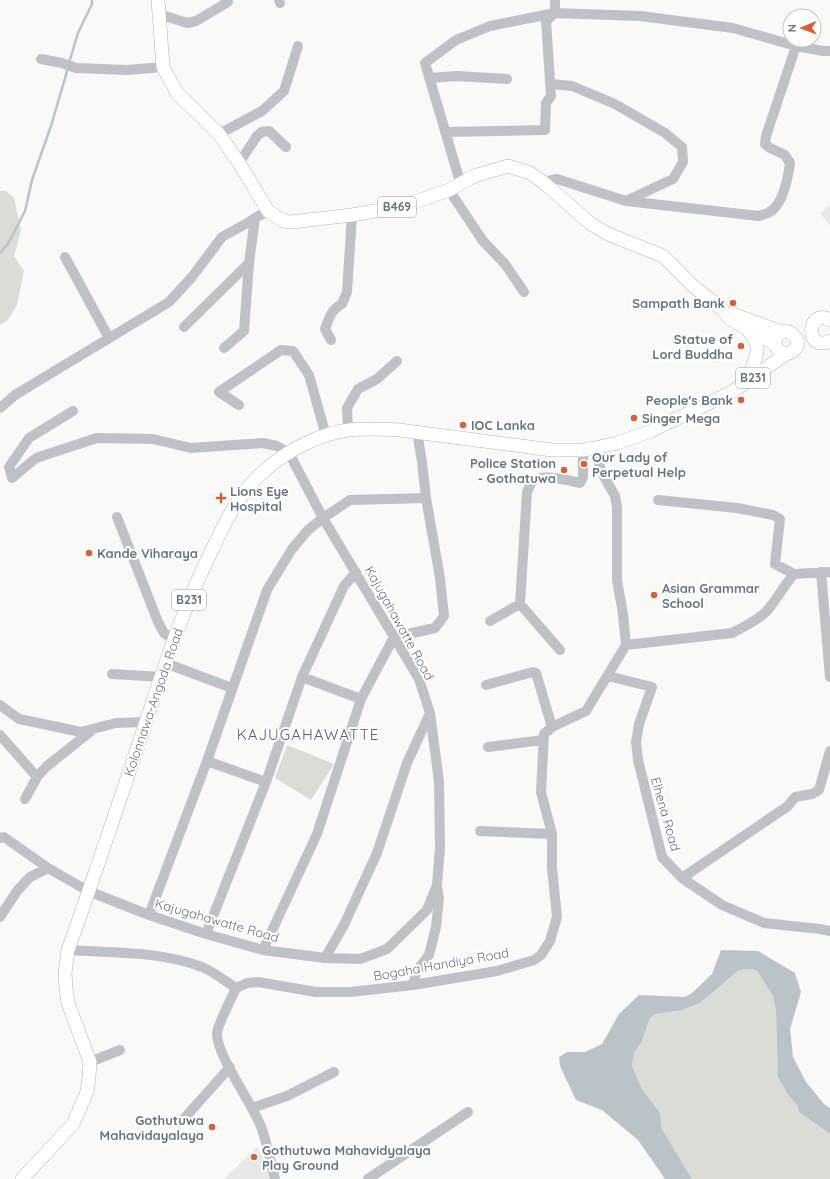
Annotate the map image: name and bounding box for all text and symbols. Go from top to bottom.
north arrow [782,8,822,48]
text: N [785,24,799,32]
road number: B469 [378,197,416,217]
place label: Sampath Bank [632,295,725,311]
marker: Sampath Bank [728,298,738,308]
place label: Statue of Lord Buddha [652,331,733,362]
marker: Statue of Lord Buddha [736,341,746,351]
road number: B231 [736,368,770,388]
place label: People's Bank [646,392,733,408]
marker: People's Bank [736,395,746,405]
place label: Singer Mega [642,410,720,426]
marker: Singer Mega [629,413,639,423]
place label: IOC Lanka [471,417,535,433]
marker: IOC Lanka [458,420,468,430]
place label: Our Lady of Perpetual Help [592,449,686,480]
place label: Police Station - Gothatuwa [470,455,556,486]
marker: Our Lady of Perpetual Help [579,459,589,469]
marker: Police Station - Gothatuwa [559,465,569,475]
place label: Lions Eye Hospital [230,483,289,514]
marker: Lions Eye Hospital [215,492,227,504]
place label: Kande Viharaya [97,545,198,561]
marker: Kande Viharaya [84,548,94,558]
street label: Kajugahawatte Road [362,563,438,683]
place label: Asian Grammar School [662,580,760,611]
road number: B231 [172,590,206,610]
marker: Asian Grammar School [649,590,659,600]
street label: Kolonnawa-Angoda Road [120,626,186,778]
district label: KAJUGAHAWATTE [237,725,379,744]
street label: Elhena Road [648,775,684,853]
street label: Kajugahawatte Road [153,895,281,945]
street label: Bogaha Handiya Road [372,944,510,984]
place label: Gothutuwa Mahavidayalaya [100,1112,204,1143]
marker: Gothutuwa Mahavidayalaya [207,1122,217,1132]
place label: Gothutuwa Mahavidyalaya Play Ground [262,1142,431,1173]
marker: Gothutuwa Mahavidyalaya Play Ground [249,1152,259,1162]

